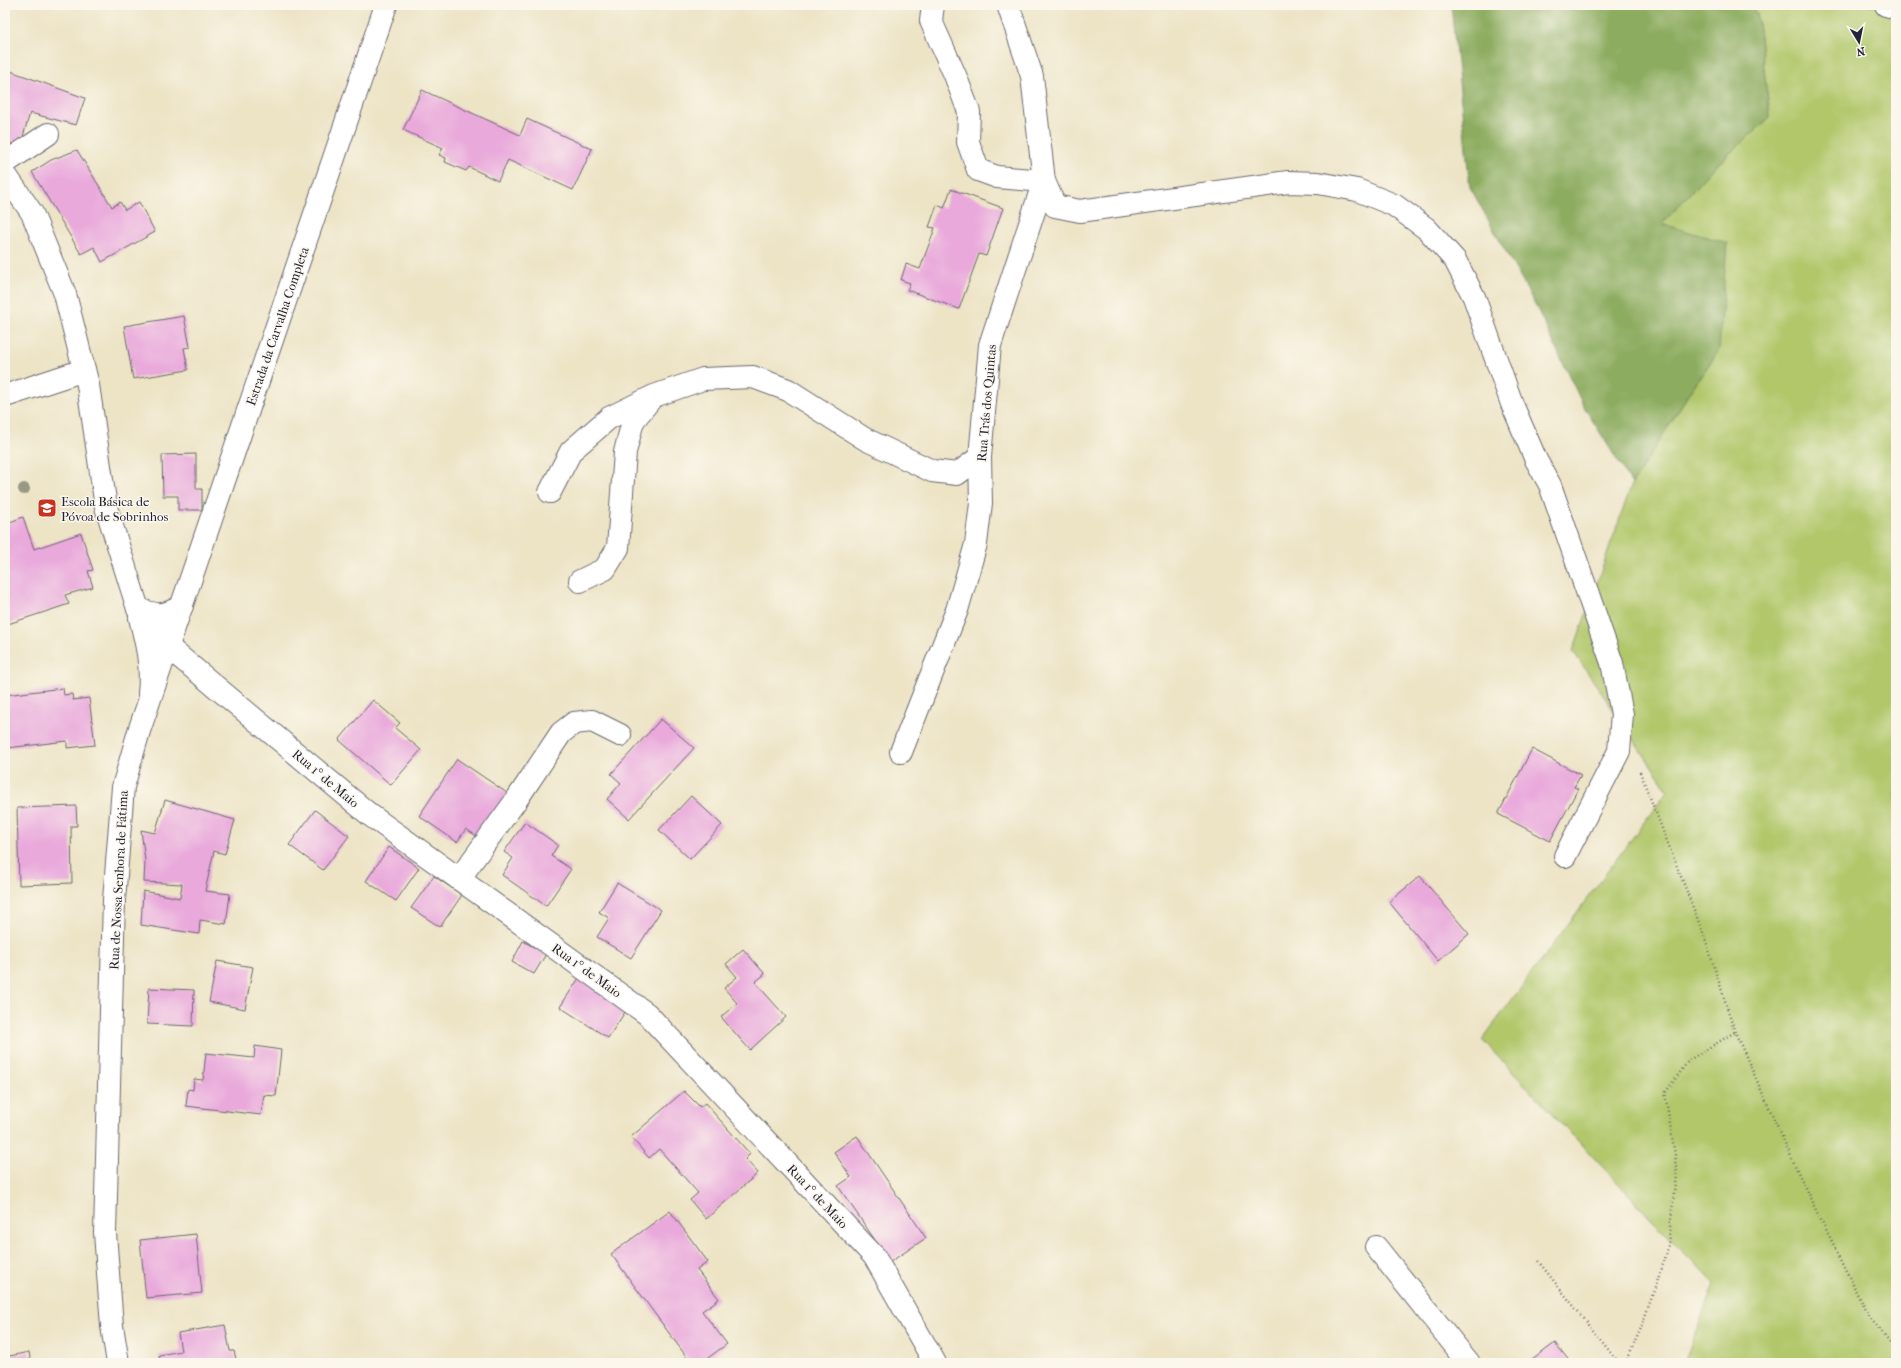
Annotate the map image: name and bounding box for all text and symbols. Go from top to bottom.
north arrow [1839,22,1879,62]
text: N [1855,44,1866,59]
street label: Estrada da Carvalha Completa [243,244,312,407]
street label: Rua Trás dos Quintas [974,344,999,462]
place label: Escola Básica de Póvoa de Sobrinhos [61,494,169,524]
school or university icon: Escola Básica de Póvoa de Sobrinhos [36,497,58,519]
street label: Rua 1° de Maio [289,746,362,811]
street label: Rua de Nossa Senhora de Fátima [106,789,131,970]
street label: Rua 1° de Maio [549,940,625,1001]
street label: Rua 1° de Maio [784,1161,851,1232]

